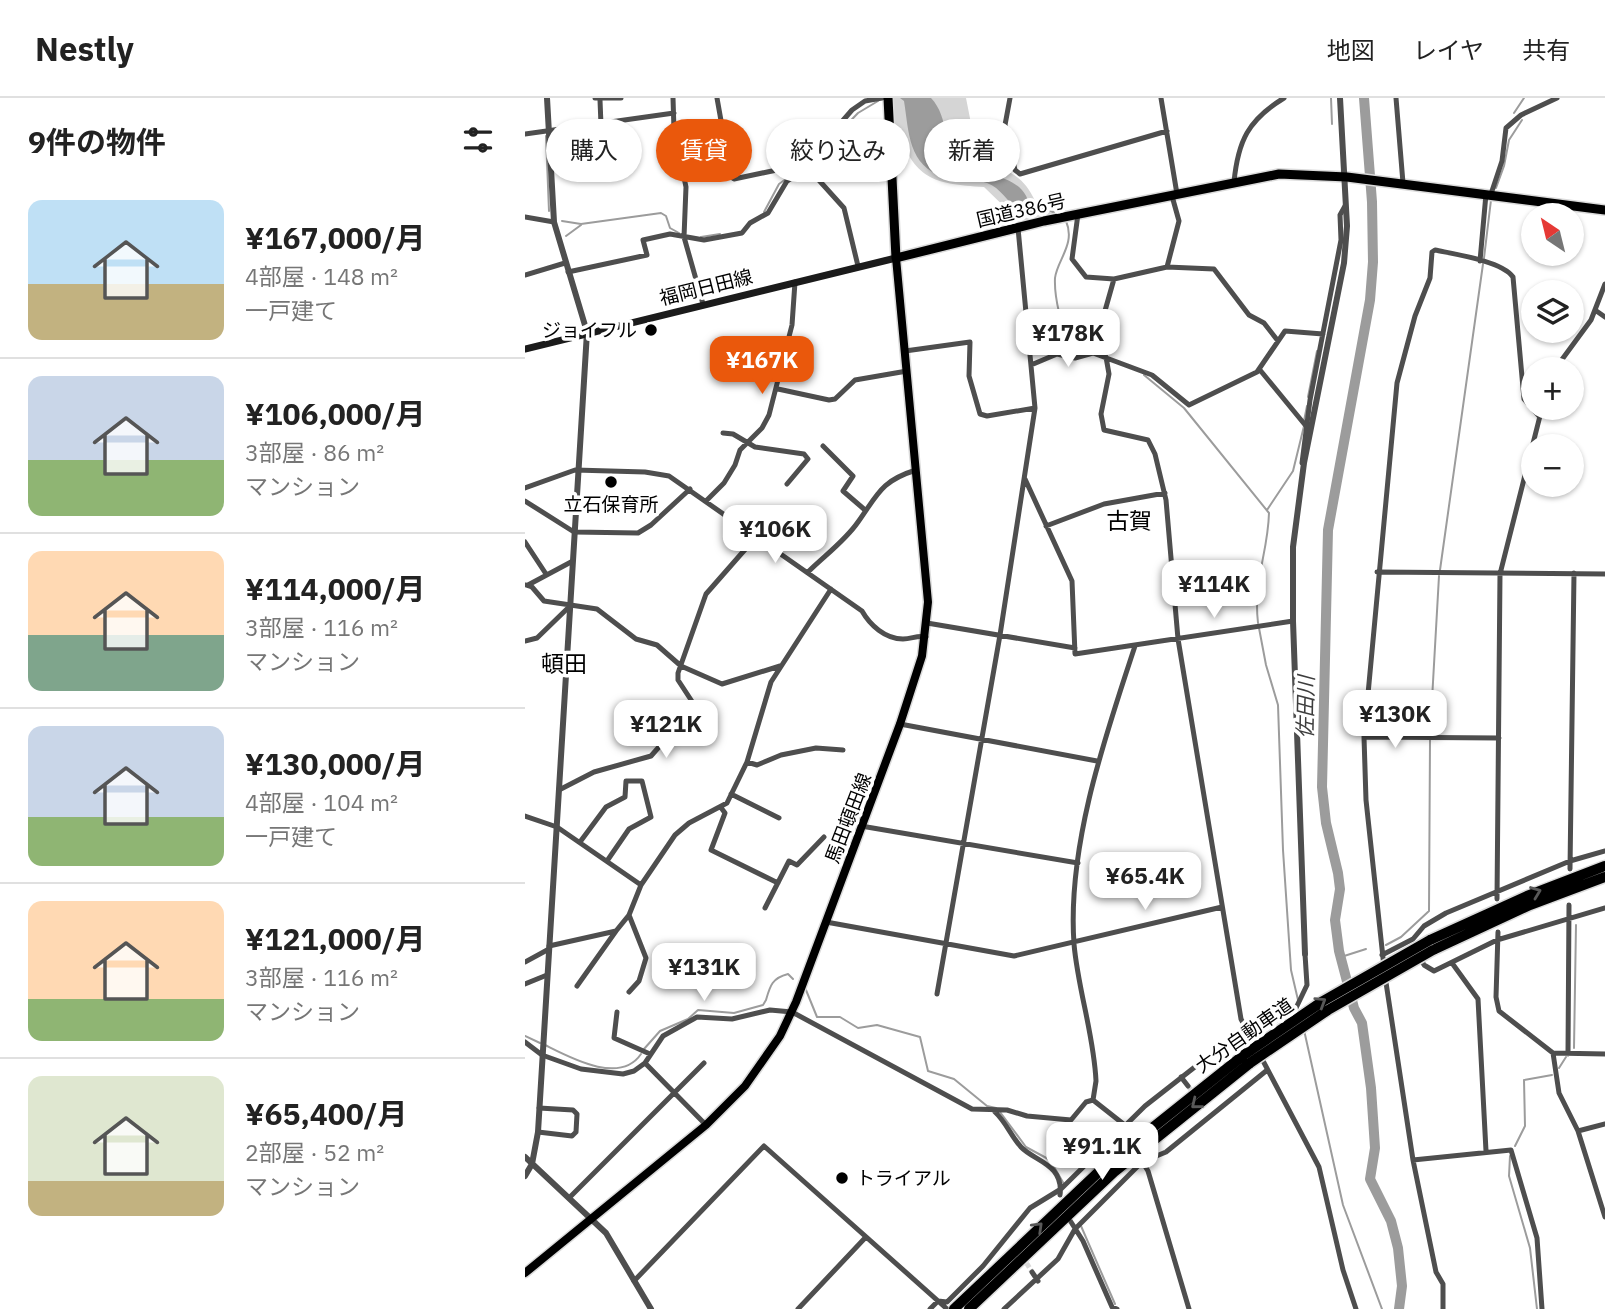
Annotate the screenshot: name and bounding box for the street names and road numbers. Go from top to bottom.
street label: 国道386号 [974,188,1068,232]
street label: 福岡日田線 [657,264,755,310]
street label: 馬田頓田線 [820,769,876,867]
street label: 大分自動車道 [1190,992,1298,1078]

